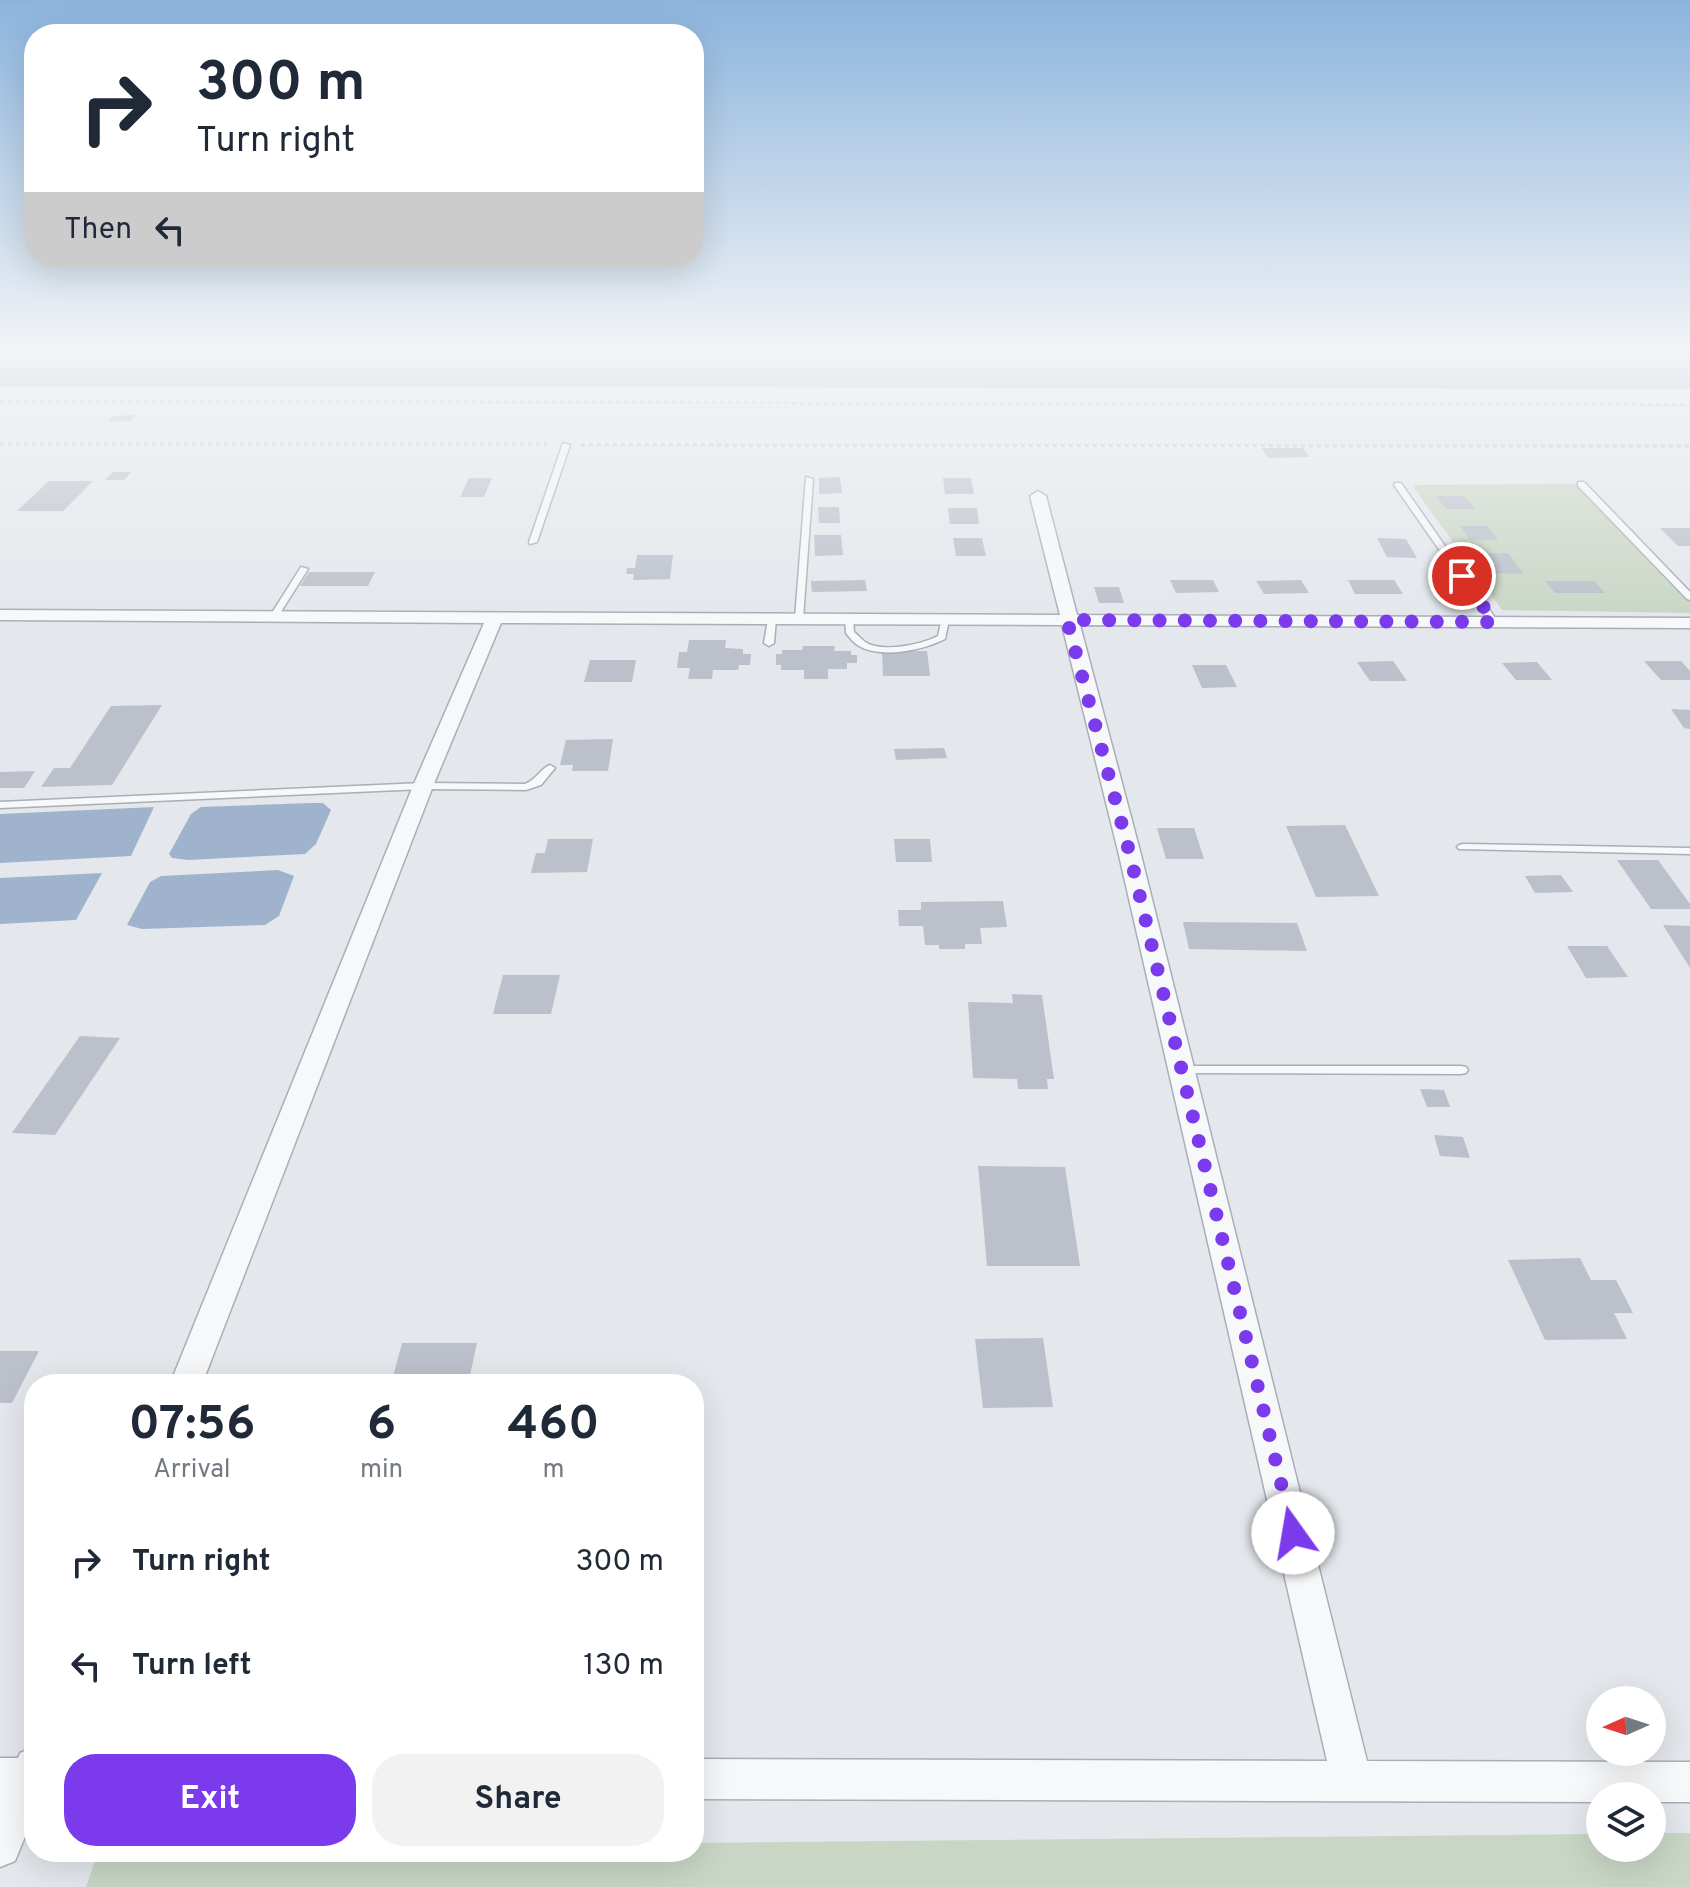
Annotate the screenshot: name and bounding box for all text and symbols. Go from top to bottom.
text: 300 m [196,50,366,120]
icon: right [64,56,168,160]
text: Turn right [196,119,355,165]
icon: left [148,208,192,252]
text: Then [64,212,132,249]
pin [1428,542,1496,610]
icon: arrive [1440,554,1484,598]
text: 07:56 [128,1396,255,1456]
text: 6 [367,1396,396,1456]
text: 460 [508,1396,600,1456]
text: Arrival [153,1454,231,1487]
text: min [360,1454,403,1487]
text: m [543,1454,565,1487]
position arrow [1251,1491,1335,1575]
icon: right [64,1540,108,1584]
text: Turn right [132,1544,270,1581]
text: 300 m [575,1544,664,1581]
icon: left [64,1644,108,1688]
text: Turn left [132,1648,252,1685]
text: 130 m [583,1648,664,1685]
north arrow [1586,1686,1666,1766]
map controls [1586,1686,1666,1862]
button: Exit [64,1754,356,1846]
button: Share [372,1754,664,1846]
button: layers [1586,1782,1666,1862]

